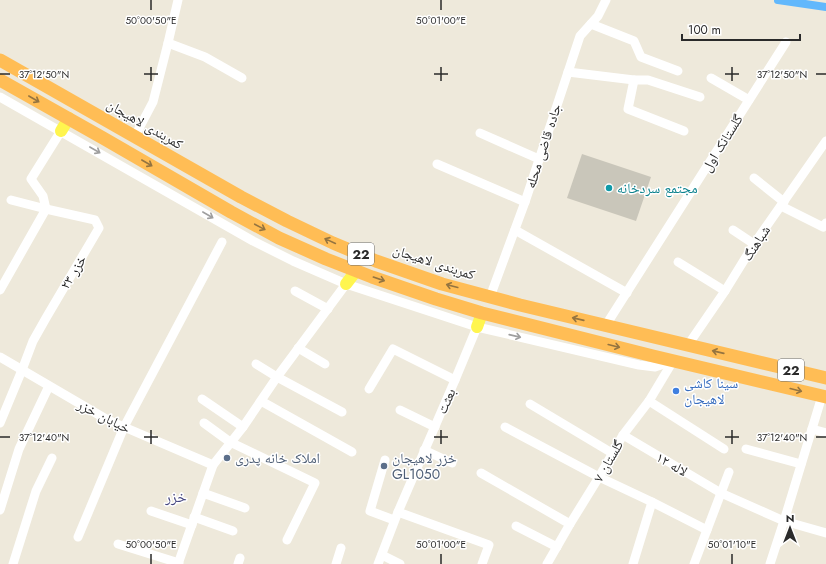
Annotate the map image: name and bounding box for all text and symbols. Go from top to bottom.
text: 50°00'50"E [125,13,177,28]
text: 50°01'00"E [416,13,466,28]
scale bar [682,16,800,42]
text: 100 m [688,21,721,39]
text: 37°12'50"N [19,67,69,82]
text: 37°12'50"N [757,67,807,82]
street label: کمربندی لاهیجان [103,94,187,154]
one-way arrow [28,95,40,103]
street label: جاده قاضی محله [520,101,566,191]
street label: گلستانک اول [697,110,748,176]
one-way arrow [89,147,101,155]
one-way arrow [141,160,153,168]
place label: مجتمع سردخانه [617,178,698,198]
marker: مجتمع سردخانه [604,183,614,193]
one-way arrow [202,211,214,219]
street label: شباهنگ [737,221,775,265]
one-way arrow [254,224,266,232]
one-way arrow [325,237,337,245]
street label: کمربندی لاهیجان [390,239,478,285]
road number: 22 [348,243,374,265]
street label: خزر ۲۳ [55,251,91,293]
one-way arrow [373,276,385,284]
one-way arrow [446,282,459,290]
one-way arrow [572,314,585,322]
one-way arrow [508,332,521,340]
one-way arrow [607,343,620,351]
one-way arrow [712,348,725,356]
road number: 22 [778,359,804,381]
place label: سینا کاشی لاهیجان [684,373,738,409]
street label: بعثت [432,385,461,417]
marker: سینا کاشی لاهیجان [671,386,681,396]
one-way arrow [789,387,802,395]
street label: خیابان خزر [73,394,134,438]
text: 37°12'40"N [19,430,69,445]
text: 37°12'40"N [757,430,807,445]
street label: گلستان ۷ [588,436,628,486]
street label: لاله ۱۲ [653,447,691,481]
place label: املاک خانه پدری [235,448,320,468]
place label: خزر لاهیجان GL1050 [392,448,457,484]
marker: املاک خانه پدری [222,453,232,463]
marker: خزر لاهیجان GL1050 [379,461,389,471]
district label: خزر [164,486,187,508]
north arrow [770,508,810,548]
text: N [786,510,794,526]
text: 50°00'50"E [125,537,177,552]
text: 50°01'00"E [416,537,466,552]
text: 50°01'10"E [708,537,756,552]

